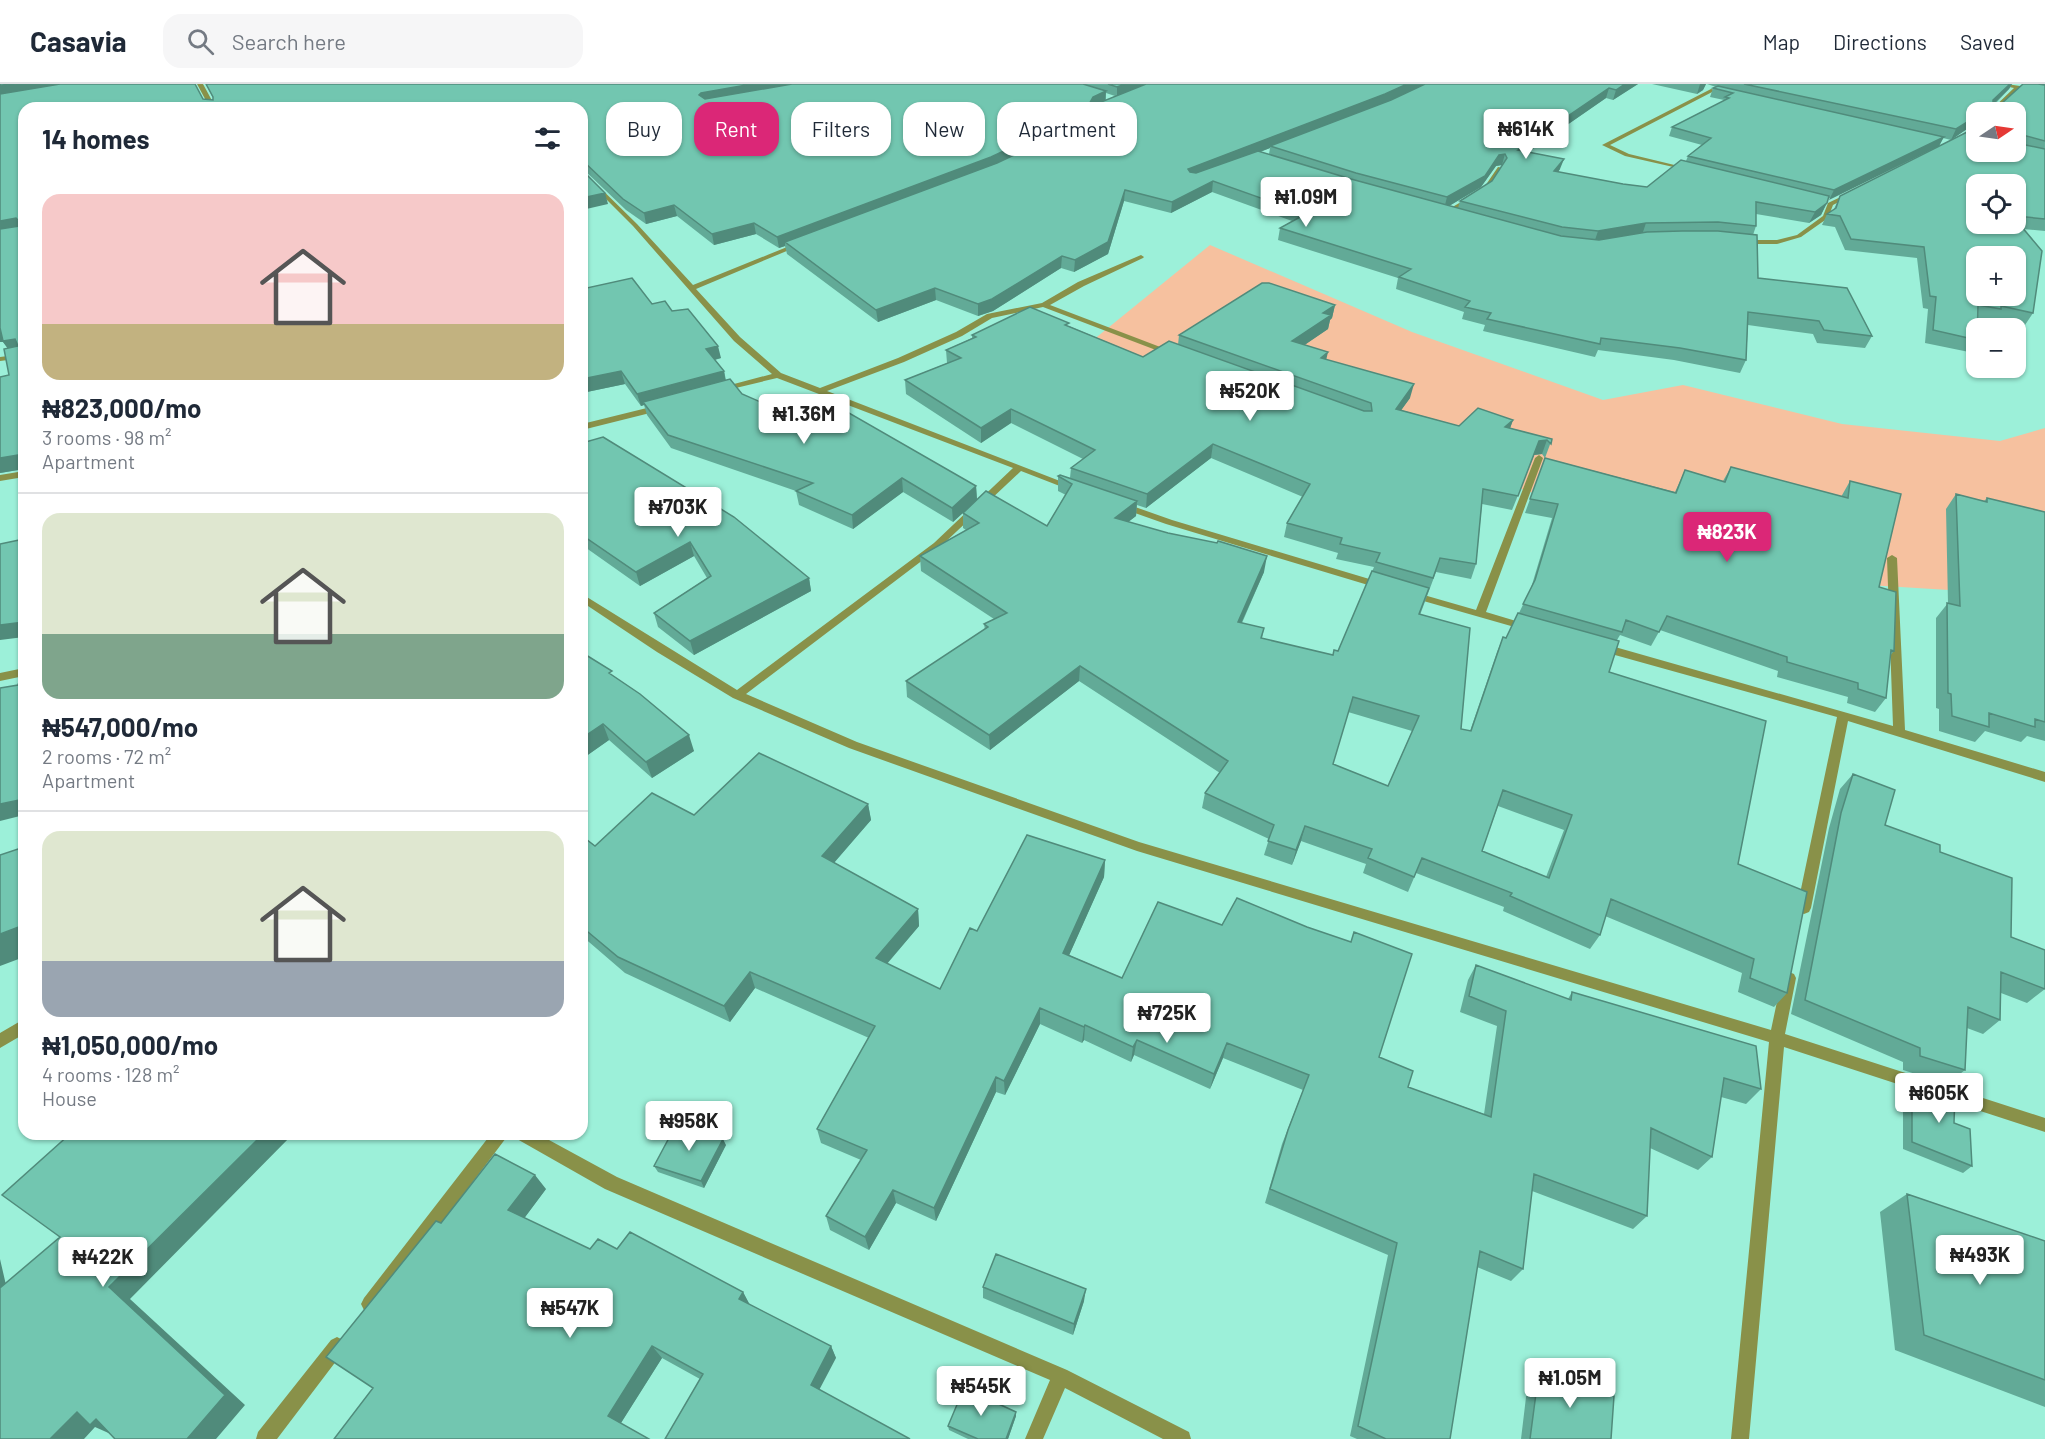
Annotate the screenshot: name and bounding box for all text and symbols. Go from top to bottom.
search box [163,14,583,68]
text: Casavia [30,24,127,58]
icon: search [184,25,217,58]
text: Search here [232,28,346,54]
text: Map [1763,29,1800,54]
text: Directions [1833,29,1927,54]
text: Saved [1960,29,2015,54]
chip: Buy [606,102,682,156]
chip: Rent [694,102,779,156]
chip: Filters [791,102,891,156]
chip: New [903,102,985,156]
chip: Apartment [997,102,1137,156]
north arrow [1966,102,2026,162]
map controls [1966,102,2026,378]
pin: ₦614K [1484,109,1568,160]
text: ₦614K [1498,116,1554,140]
icon: filters [531,122,564,155]
text: 14 homes [42,123,149,154]
button: locate [1966,174,2026,234]
pin: ₦1.09M [1257,177,1355,228]
text: ₦1.09M [1275,184,1337,208]
icon: home [249,233,357,341]
button: + [1966,246,2026,306]
button: − [1966,318,2026,378]
pin: ₦520K [1208,371,1292,422]
text: ₦520K [1220,378,1280,402]
text: ₦823,000/mo [42,392,201,423]
pin: ₦1.36M [755,394,853,445]
text: ₦1.36M [773,401,835,425]
text: 3 rooms · 98 m² [42,425,172,449]
text: Apartment [42,449,135,473]
pin: ₦703K [636,487,720,538]
text: ₦703K [648,494,708,518]
pin: ₦823K [1685,512,1769,563]
text: ₦823K [1697,519,1757,543]
icon: home [249,552,357,660]
text: ₦547,000/mo [42,711,198,742]
text: 2 rooms · 72 m² [42,744,171,768]
text: Apartment [42,768,135,792]
icon: home [249,870,357,978]
pin: ₦725K [1125,993,1209,1044]
text: ₦725K [1138,1000,1196,1024]
text: ₦1,050,000/mo [42,1029,218,1060]
text: 4 rooms · 128 m² [42,1062,180,1086]
pin: ₦605K [1897,1073,1981,1124]
text: ₦605K [1909,1080,1969,1104]
text: House [42,1086,97,1110]
pin: ₦958K [647,1101,731,1152]
text: ₦958K [659,1108,719,1132]
pin: ₦493K [1938,1235,2022,1286]
pin: ₦422K [61,1237,145,1288]
text: ₦493K [1950,1242,2010,1266]
text: ₦422K [72,1244,134,1268]
pin: ₦547K [528,1288,612,1339]
text: ₦547K [541,1295,599,1319]
pin: ₦1.05M [1521,1358,1619,1409]
text: ₦1.05M [1539,1365,1601,1389]
pin: ₦545K [939,1366,1023,1417]
text: ₦545K [951,1373,1011,1397]

